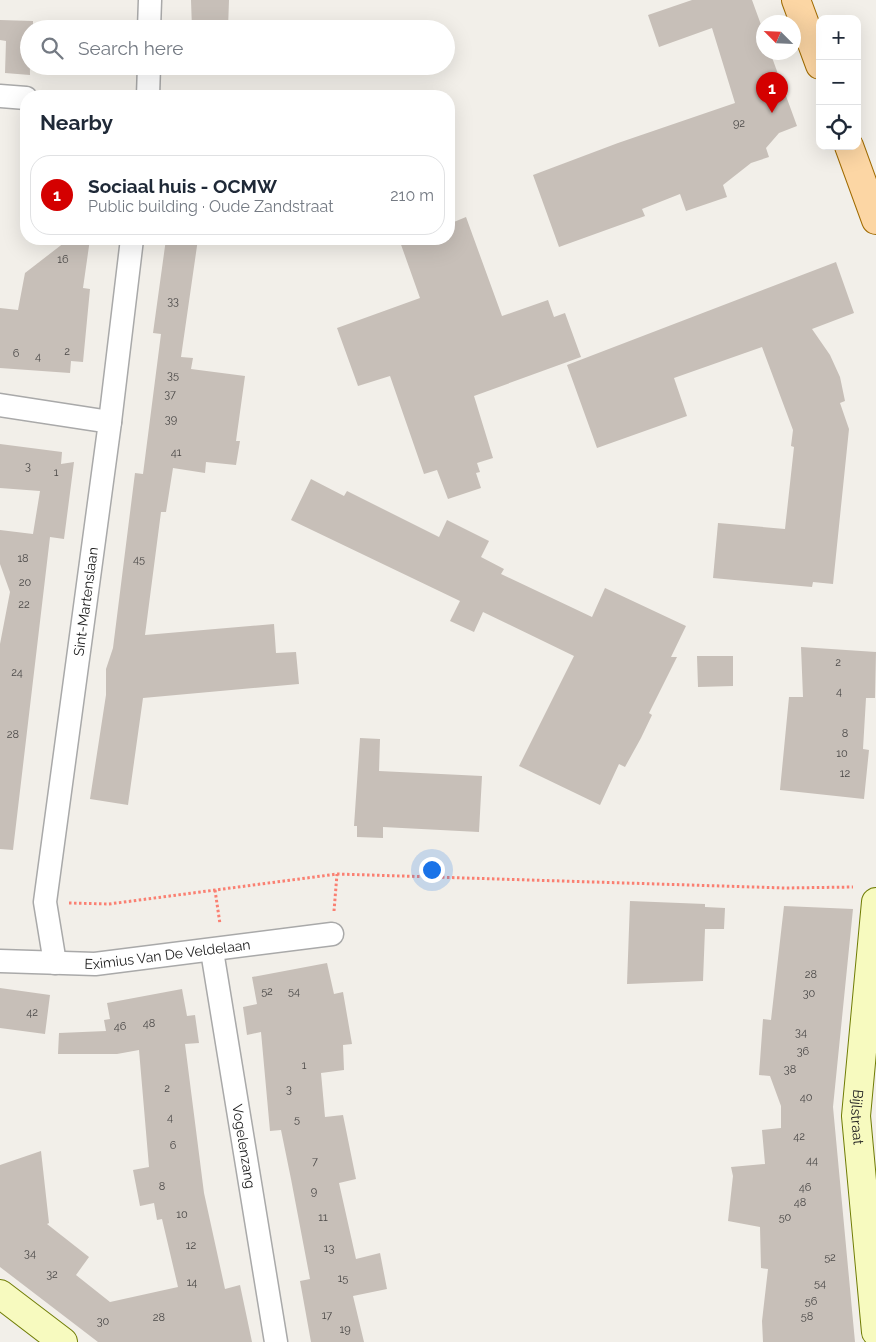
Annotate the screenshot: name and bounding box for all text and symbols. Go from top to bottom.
north arrow [756,15,801,60]
map controls [816,15,861,150]
button: + [816,15,861,60]
search box [20,20,455,75]
icon: search [38,34,66,62]
text: Search here [78,37,184,59]
button: − [816,60,861,105]
pin: 1 [756,72,788,113]
button: locate [816,105,861,150]
text: Nearby [40,110,113,135]
house number: 92 [733,117,745,130]
text: Sociaal huis - OCMW [88,175,277,197]
text: 1 [53,186,61,205]
text: 210 m [390,186,434,205]
text: Public building · Oude Zandstraat [88,197,334,216]
house number: 16 [57,253,69,266]
house number: 33 [167,295,179,308]
house number: 2 [64,345,70,358]
house number: 6 [13,347,20,360]
house number: 4 [35,350,41,363]
house number: 35 [167,369,179,382]
house number: 37 [164,388,176,401]
house number: 39 [165,413,177,426]
house number: 41 [171,446,182,459]
house number: 3 [25,460,31,473]
house number: 1 [54,466,59,479]
street label: Sint-Martenslaan [70,546,101,657]
house number: 18 [17,552,29,565]
house number: 45 [133,553,145,566]
house number: 20 [19,576,31,589]
house number: 22 [18,598,30,611]
house number: 2 [835,656,841,669]
house number: 24 [11,666,23,679]
house number: 4 [836,685,842,698]
house number: 8 [842,727,848,740]
house number: 28 [7,728,19,741]
house number: 10 [836,747,848,760]
house number: 12 [840,767,850,780]
your location [419,857,445,883]
street label: Eximius Van De Veldelaan [84,936,251,972]
house number: 28 [805,968,817,981]
house number: 52 [261,985,273,998]
house number: 54 [288,985,300,998]
house number: 30 [803,987,816,1000]
house number: 42 [26,1006,38,1019]
house number: 48 [143,1017,155,1030]
house number: 46 [114,1020,127,1033]
house number: 34 [795,1026,807,1039]
house number: 36 [797,1045,810,1058]
house number: 1 [302,1059,307,1072]
house number: 38 [784,1063,796,1076]
house number: 2 [164,1082,170,1095]
house number: 3 [286,1083,292,1096]
street label: Bijlstraat [848,1089,867,1146]
house number: 40 [800,1091,813,1104]
street label: Vogelenzang [229,1103,259,1190]
house number: 4 [167,1111,173,1124]
house number: 5 [294,1113,300,1126]
house number: 42 [793,1130,805,1143]
house number: 6 [170,1139,177,1152]
house number: 44 [806,1154,818,1167]
house number: 7 [312,1155,318,1168]
house number: 8 [159,1180,165,1193]
house number: 46 [799,1181,812,1194]
house number: 9 [311,1185,317,1198]
house number: 48 [794,1196,806,1209]
house number: 10 [176,1208,188,1221]
house number: 11 [318,1211,328,1224]
house number: 50 [779,1211,792,1224]
house number: 12 [186,1239,196,1252]
house number: 13 [324,1242,334,1255]
house number: 34 [24,1247,36,1260]
house number: 52 [824,1251,836,1264]
house number: 32 [46,1268,58,1281]
house number: 15 [338,1272,348,1285]
house number: 14 [187,1276,197,1289]
house number: 54 [814,1277,826,1290]
house number: 56 [805,1295,818,1308]
house number: 17 [322,1309,332,1322]
house number: 58 [801,1310,813,1323]
house number: 28 [153,1311,165,1324]
house number: 30 [97,1315,110,1328]
house number: 19 [339,1323,351,1336]

